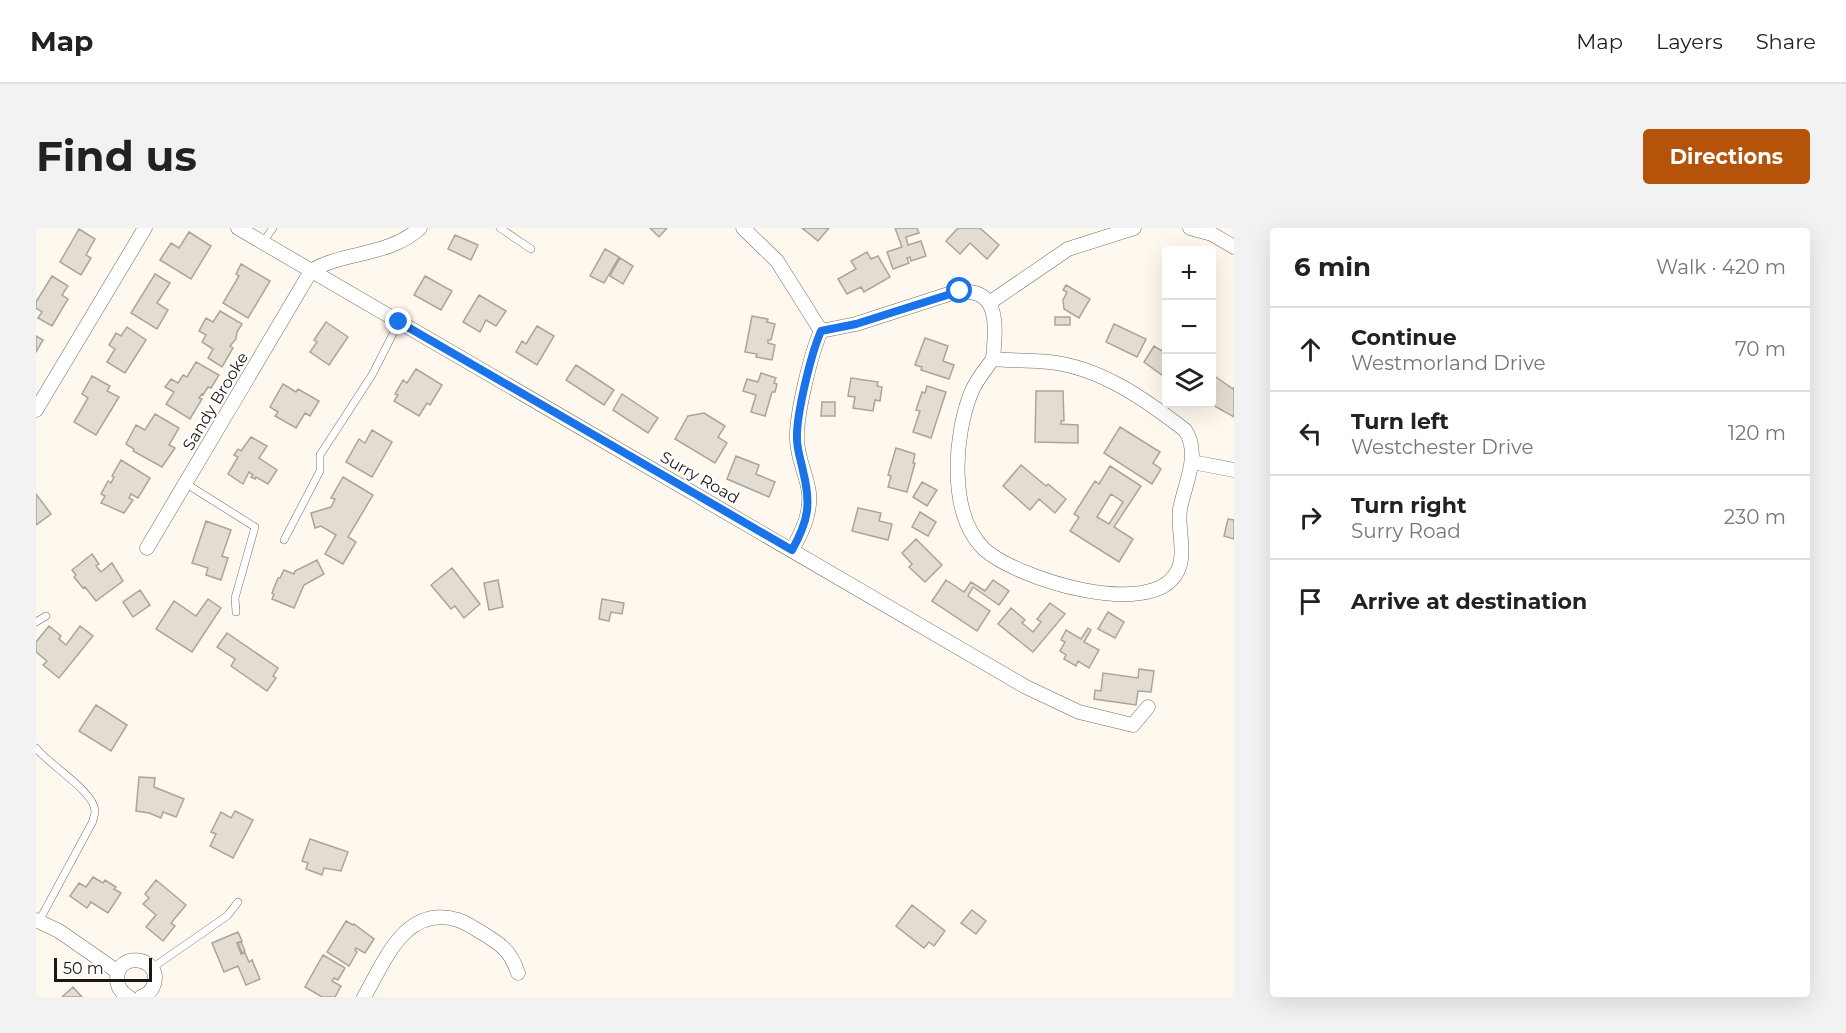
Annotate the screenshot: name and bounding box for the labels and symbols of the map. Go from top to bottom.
route start [946,277,972,303]
route end [385,308,411,334]
street label: Sandy Brooke [179,349,252,454]
street label: Surry Road [657,447,743,508]
scale bar [54,955,152,982]

